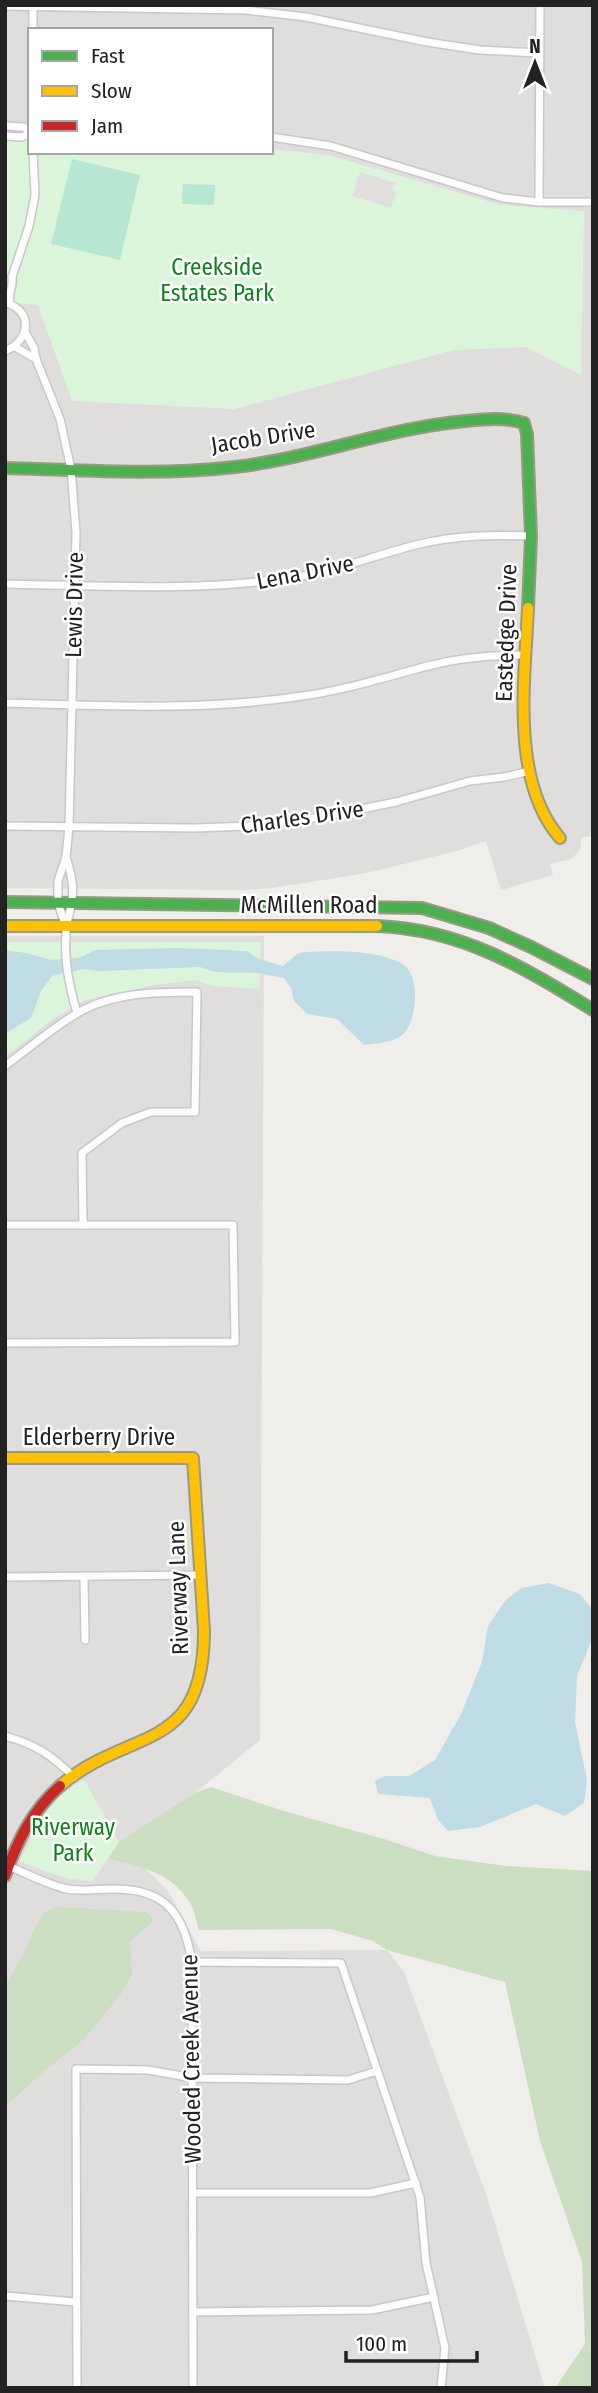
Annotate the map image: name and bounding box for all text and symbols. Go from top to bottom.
legend [28,28,273,154]
north arrow [500,28,570,98]
text: N [529,35,541,58]
text: Fast [91,43,125,69]
text: Slow [91,78,132,104]
text: Jam [91,113,123,139]
park label: Creekside Estates Park [160,253,274,307]
street label: Jacob Drive [209,415,317,459]
street label: Lena Drive [254,549,356,595]
street label: Lewis Drive [59,552,89,658]
street label: Eastedge Drive [490,563,522,703]
street label: Charles Drive [239,794,365,840]
street label: McMillen Road [241,891,377,919]
street label: Elderberry Drive [23,1423,175,1451]
street label: Riverway Lane [162,1521,194,1655]
park label: Riverway Park [31,1813,116,1867]
street label: Wooded Creek Avenue [175,1954,207,2164]
scale bar [346,2320,477,2364]
text: 100 m [356,2331,407,2357]

